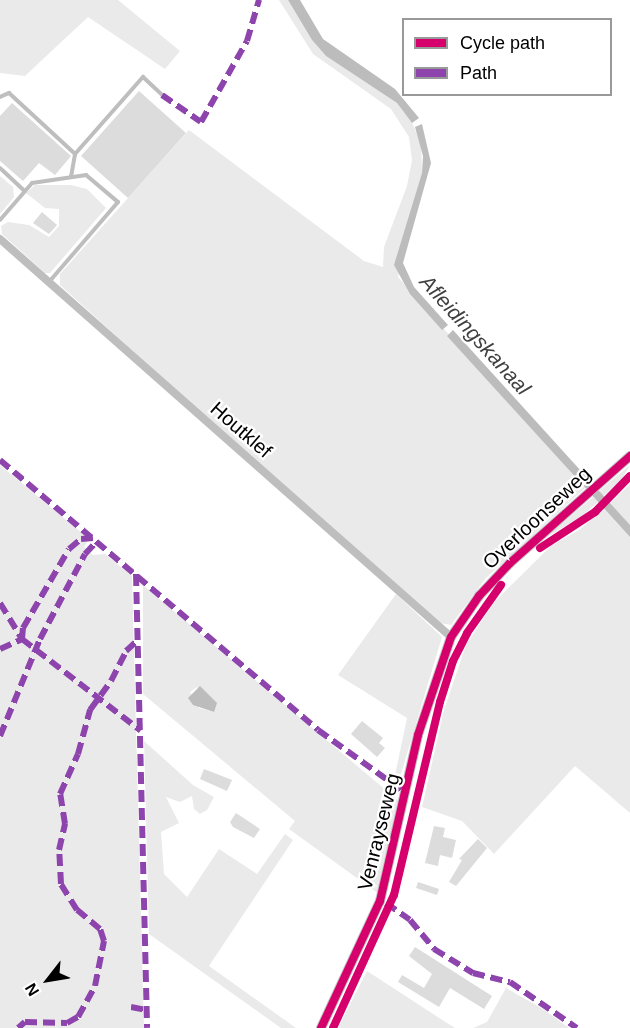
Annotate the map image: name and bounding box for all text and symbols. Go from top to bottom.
legend [402,18,612,96]
text: Cycle path [460,33,545,53]
text: Path [460,63,497,83]
water label: Afleidingskanaal [414,270,536,400]
street label: Houtklef [205,397,277,463]
street label: Overloonseweg [478,462,596,574]
street label: Venrayseweg [353,771,405,893]
north arrow [18,950,78,1010]
text: N [22,980,42,999]

